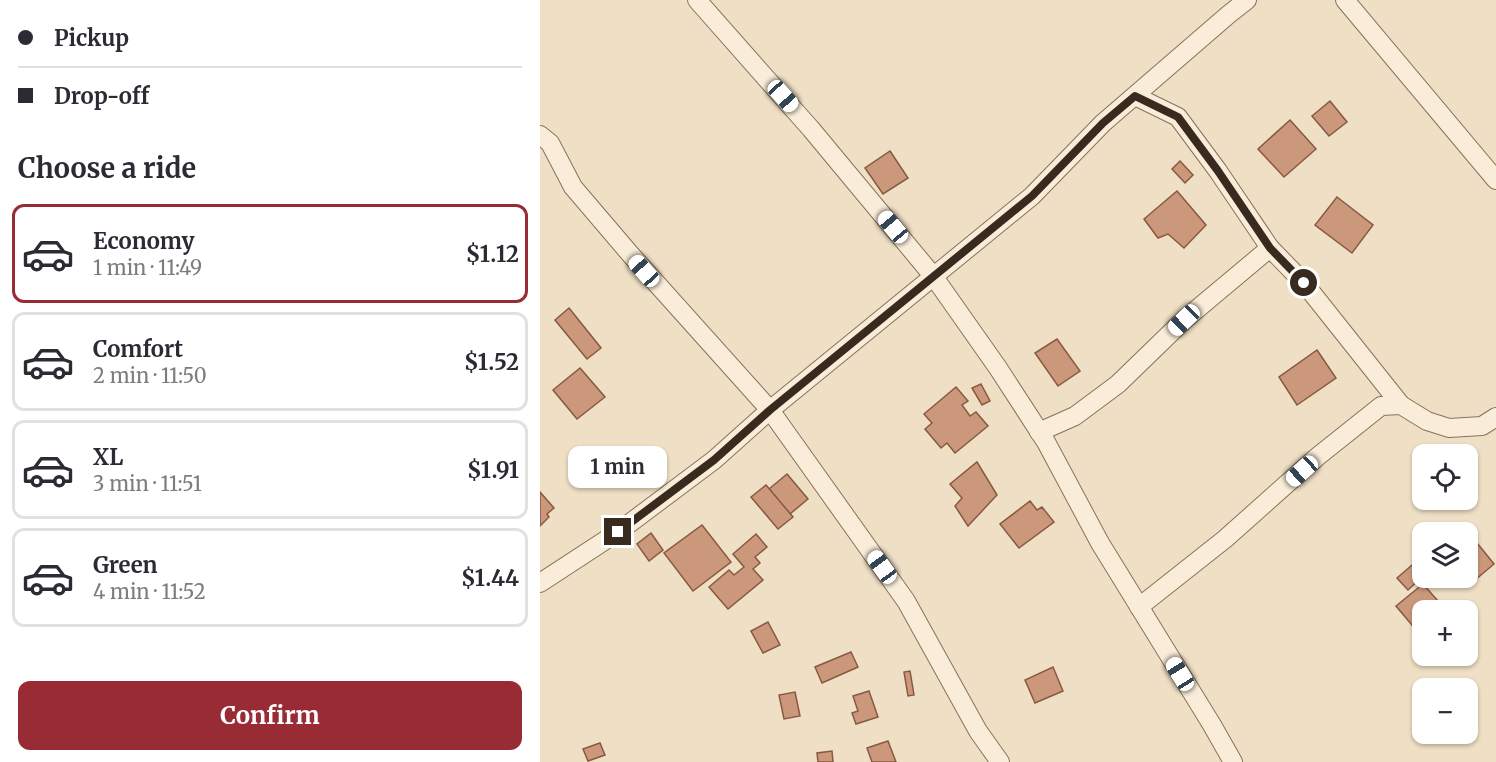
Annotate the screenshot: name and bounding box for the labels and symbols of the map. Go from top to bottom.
car [764,77,802,115]
car [875,207,911,247]
car [625,252,663,290]
route start [1290,269,1317,296]
car [1165,301,1203,339]
callout: 1 min [568,445,668,487]
car [1283,452,1321,490]
route end [604,518,631,545]
car [864,547,900,587]
car [1163,654,1197,694]

